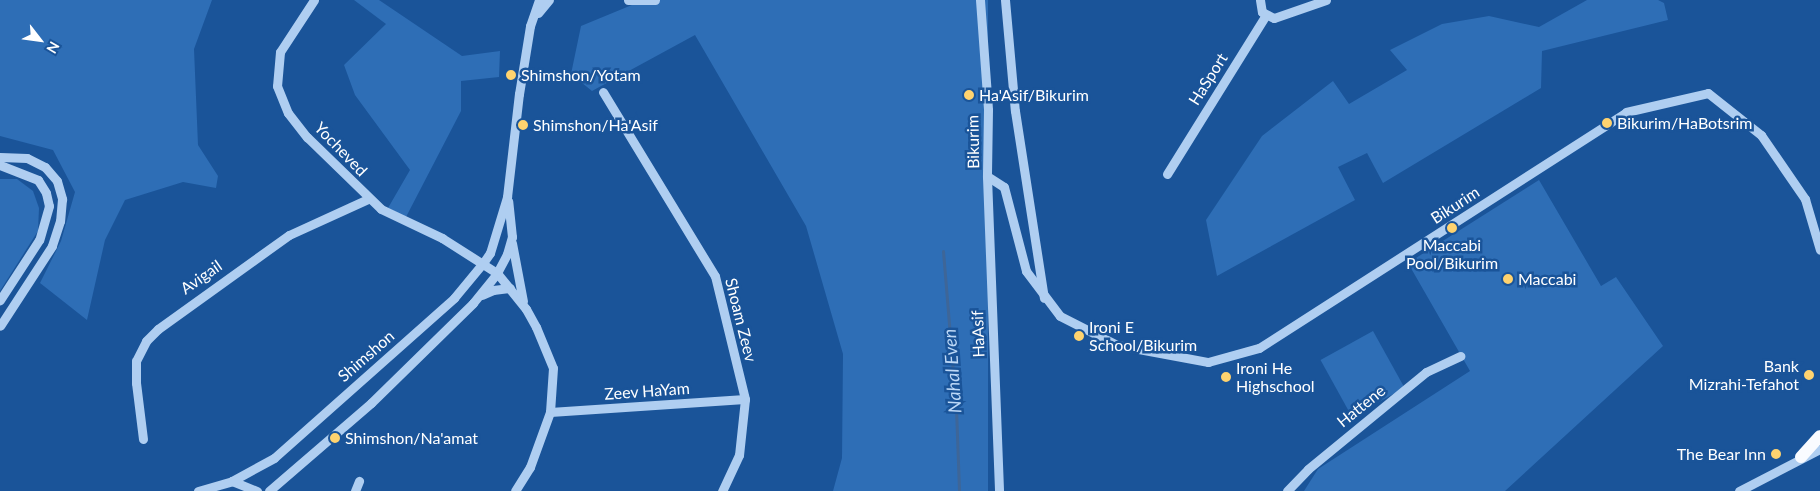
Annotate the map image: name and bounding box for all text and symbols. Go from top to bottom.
north arrow [15,15,65,65]
text: N [43,39,63,57]
street label: HaSport [1185,49,1231,109]
place label: Shimshon/Yotam [521,65,641,85]
marker: Shimshon/Yotam [505,69,517,81]
place label: Ha'Asif/Bikurim [979,85,1089,105]
marker: Ha'Asif/Bikurim [963,89,975,101]
place label: Bikurim/HaBotsrim [1617,113,1753,133]
place label: Shimshon/Ha'Asif [533,115,658,135]
street label: Bikurim [963,115,983,169]
marker: Bikurim/HaBotsrim [1601,117,1613,129]
street label: Yocheved [311,118,371,180]
marker: Shimshon/Ha'Asif [517,119,529,131]
street label: Bikurim [1427,182,1483,228]
marker: Maccabi Pool/Bikurim [1446,222,1458,234]
place label: Maccabi Pool/Bikurim [1406,235,1498,273]
street label: Avigail [177,256,225,298]
place label: Maccabi [1518,269,1576,289]
marker: Maccabi [1502,273,1514,285]
street label: Shoam Zeev [721,276,761,364]
street label: HaAsif [968,310,988,358]
place label: Ironi E School/Bikurim [1089,317,1197,355]
street label: Shimshon [334,326,398,386]
water label: Nahal Even [938,328,966,414]
marker: Ironi E School/Bikurim [1073,330,1085,342]
place label: Bank Mizrahi-Tefahot [1689,356,1799,394]
place label: Ironi He Highschool [1236,358,1315,396]
marker: Bank Mizrahi-Tefahot [1803,369,1815,381]
marker: Ironi He Highschool [1220,371,1232,383]
street label: Zeev HaYam [603,378,691,404]
street label: Hattene [1333,381,1389,431]
place label: Shimshon/Na'amat [345,428,478,448]
marker: Shimshon/Na'amat [329,432,341,444]
place label: The Bear Inn [1676,444,1766,464]
marker: The Bear Inn [1770,448,1782,460]

